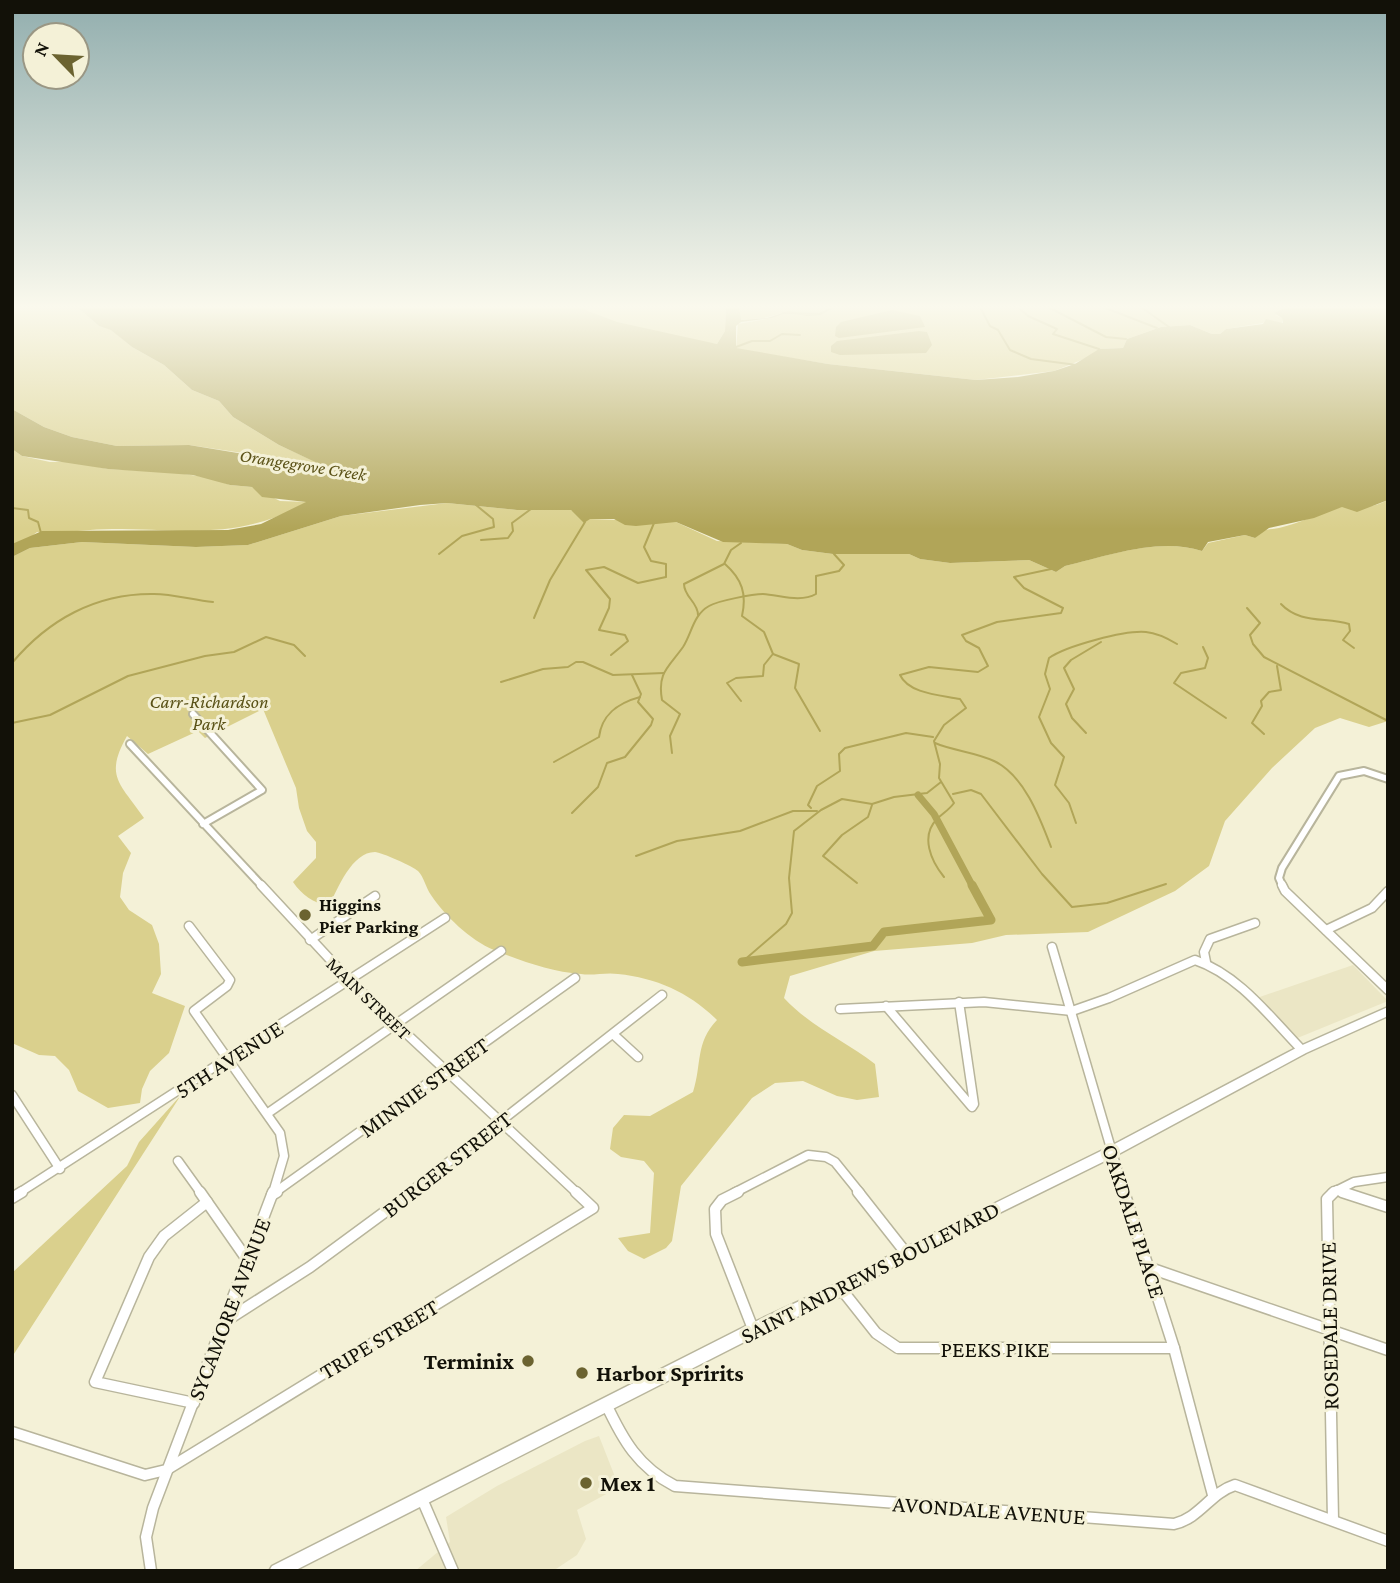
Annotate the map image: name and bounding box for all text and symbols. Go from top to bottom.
north arrow [21,21,91,91]
text: N [29,39,53,59]
water label: Orangegrove Creek [238,445,369,485]
park label: Carr-Richardson Park [149,691,269,734]
place label: Higgins Pier Parking [319,894,419,937]
marker: Higgins Pier Parking [297,907,313,923]
street label: MAIN STREET [322,953,416,1044]
street label: 5TH AVENUE [170,1014,288,1104]
street label: MINNIE STREET [354,1031,494,1143]
street label: BURGER STREET [377,1105,517,1223]
street label: OAKDALE PLACE [1097,1141,1171,1301]
street label: SAINT ANDREWS BOULEVARD [736,1195,1004,1349]
street label: SYCAMORE AVENUE [182,1214,276,1404]
street label: ROSEDALE DRIVE [1315,1242,1343,1410]
street label: TRIPE STREET [315,1293,444,1385]
street label: PEEKS PIKE [941,1336,1049,1362]
place label: Terminix [424,1348,514,1374]
marker: Terminix [520,1353,536,1369]
place label: Harbor Spririts [596,1360,744,1386]
marker: Harbor Spririts [574,1365,590,1381]
place label: Mex 1 [600,1470,655,1496]
marker: Mex 1 [578,1475,594,1491]
street label: AVONDALE AVENUE [892,1490,1086,1530]

